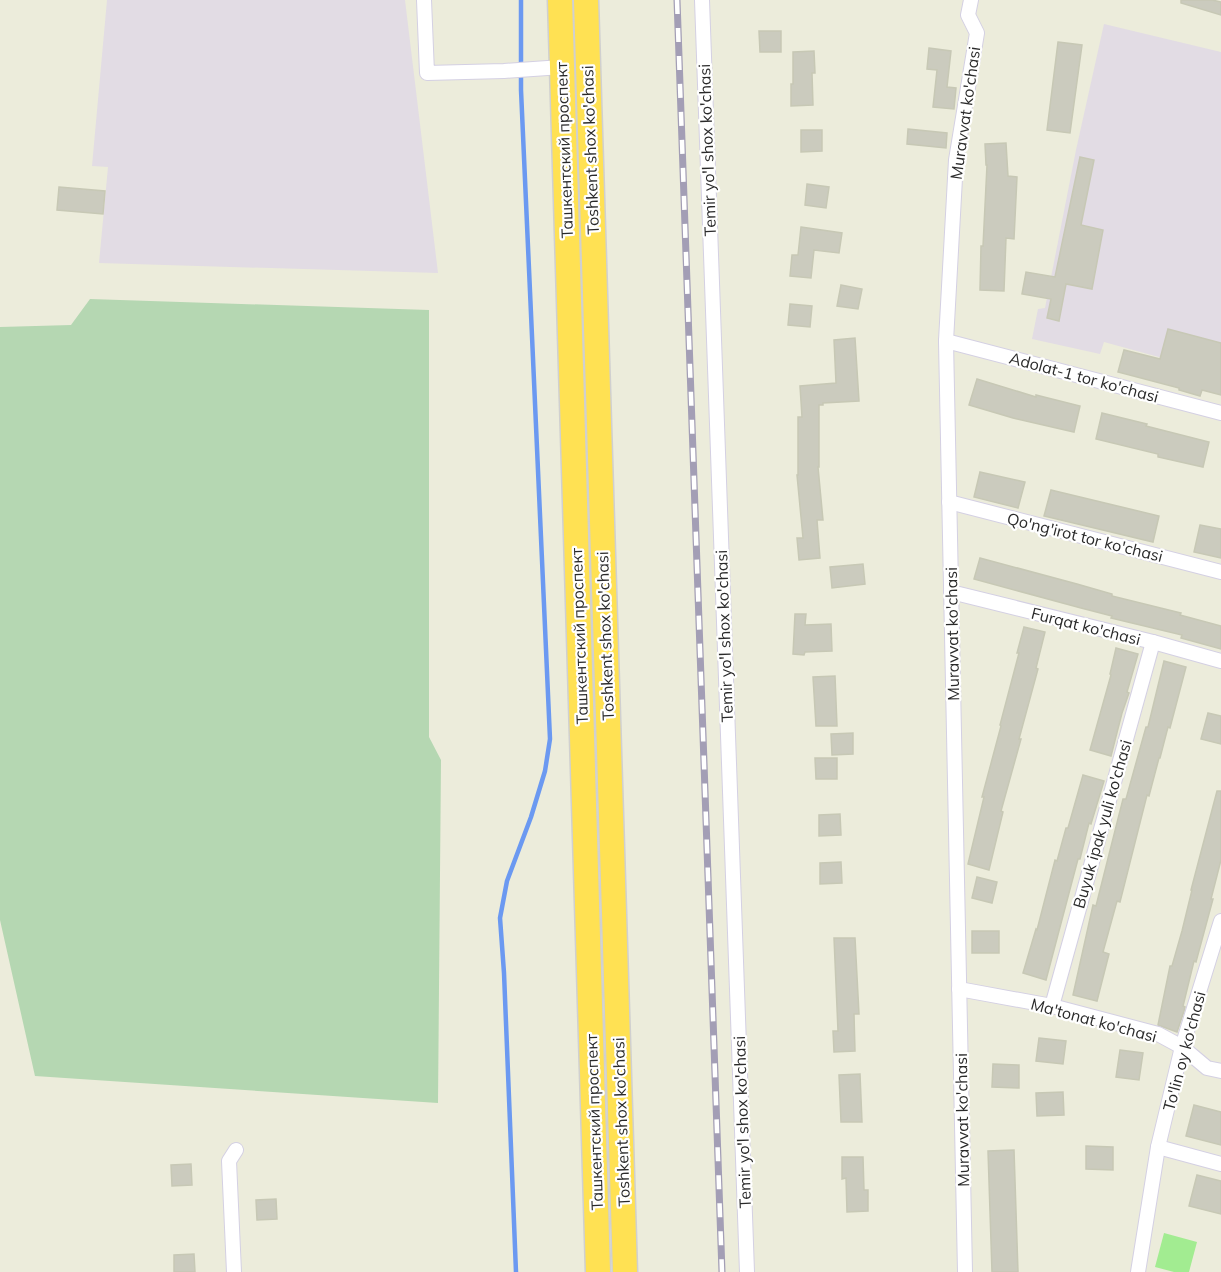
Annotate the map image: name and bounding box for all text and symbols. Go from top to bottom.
street label: Muravvat ko'chasi [946,45,984,181]
street label: Ташкентский проспект [551,61,577,238]
street label: Temir yo'l shox ko'chasi [694,64,720,236]
street label: Toshkent shox ko'chasi [577,65,603,235]
street label: Adolat-1 tor ko'chasi [1007,347,1161,407]
street label: Qo'ng'irot tor ko'chasi [1005,508,1165,566]
street label: Ташкентский проспект [566,547,592,724]
street label: Temir yo'l shox ko'chasi [711,550,737,722]
street label: Toshkent shox ko'chasi [592,551,618,721]
street label: Muravvat ko'chasi [941,567,963,701]
street label: Furqat ko'chasi [1029,603,1143,649]
street label: Buyuk ipak yuli ko'chasi [1068,737,1136,911]
street label: To'lin oy ko'chasi [1158,989,1210,1113]
street label: Ma'tonat ko'chasi [1029,994,1159,1046]
street label: Ташкентский проспект [581,1033,607,1210]
street label: Temir yo'l shox ko'chasi [729,1036,755,1208]
street label: Toshkent shox ko'chasi [608,1037,634,1207]
street label: Muravvat ko'chasi [951,1053,973,1187]

